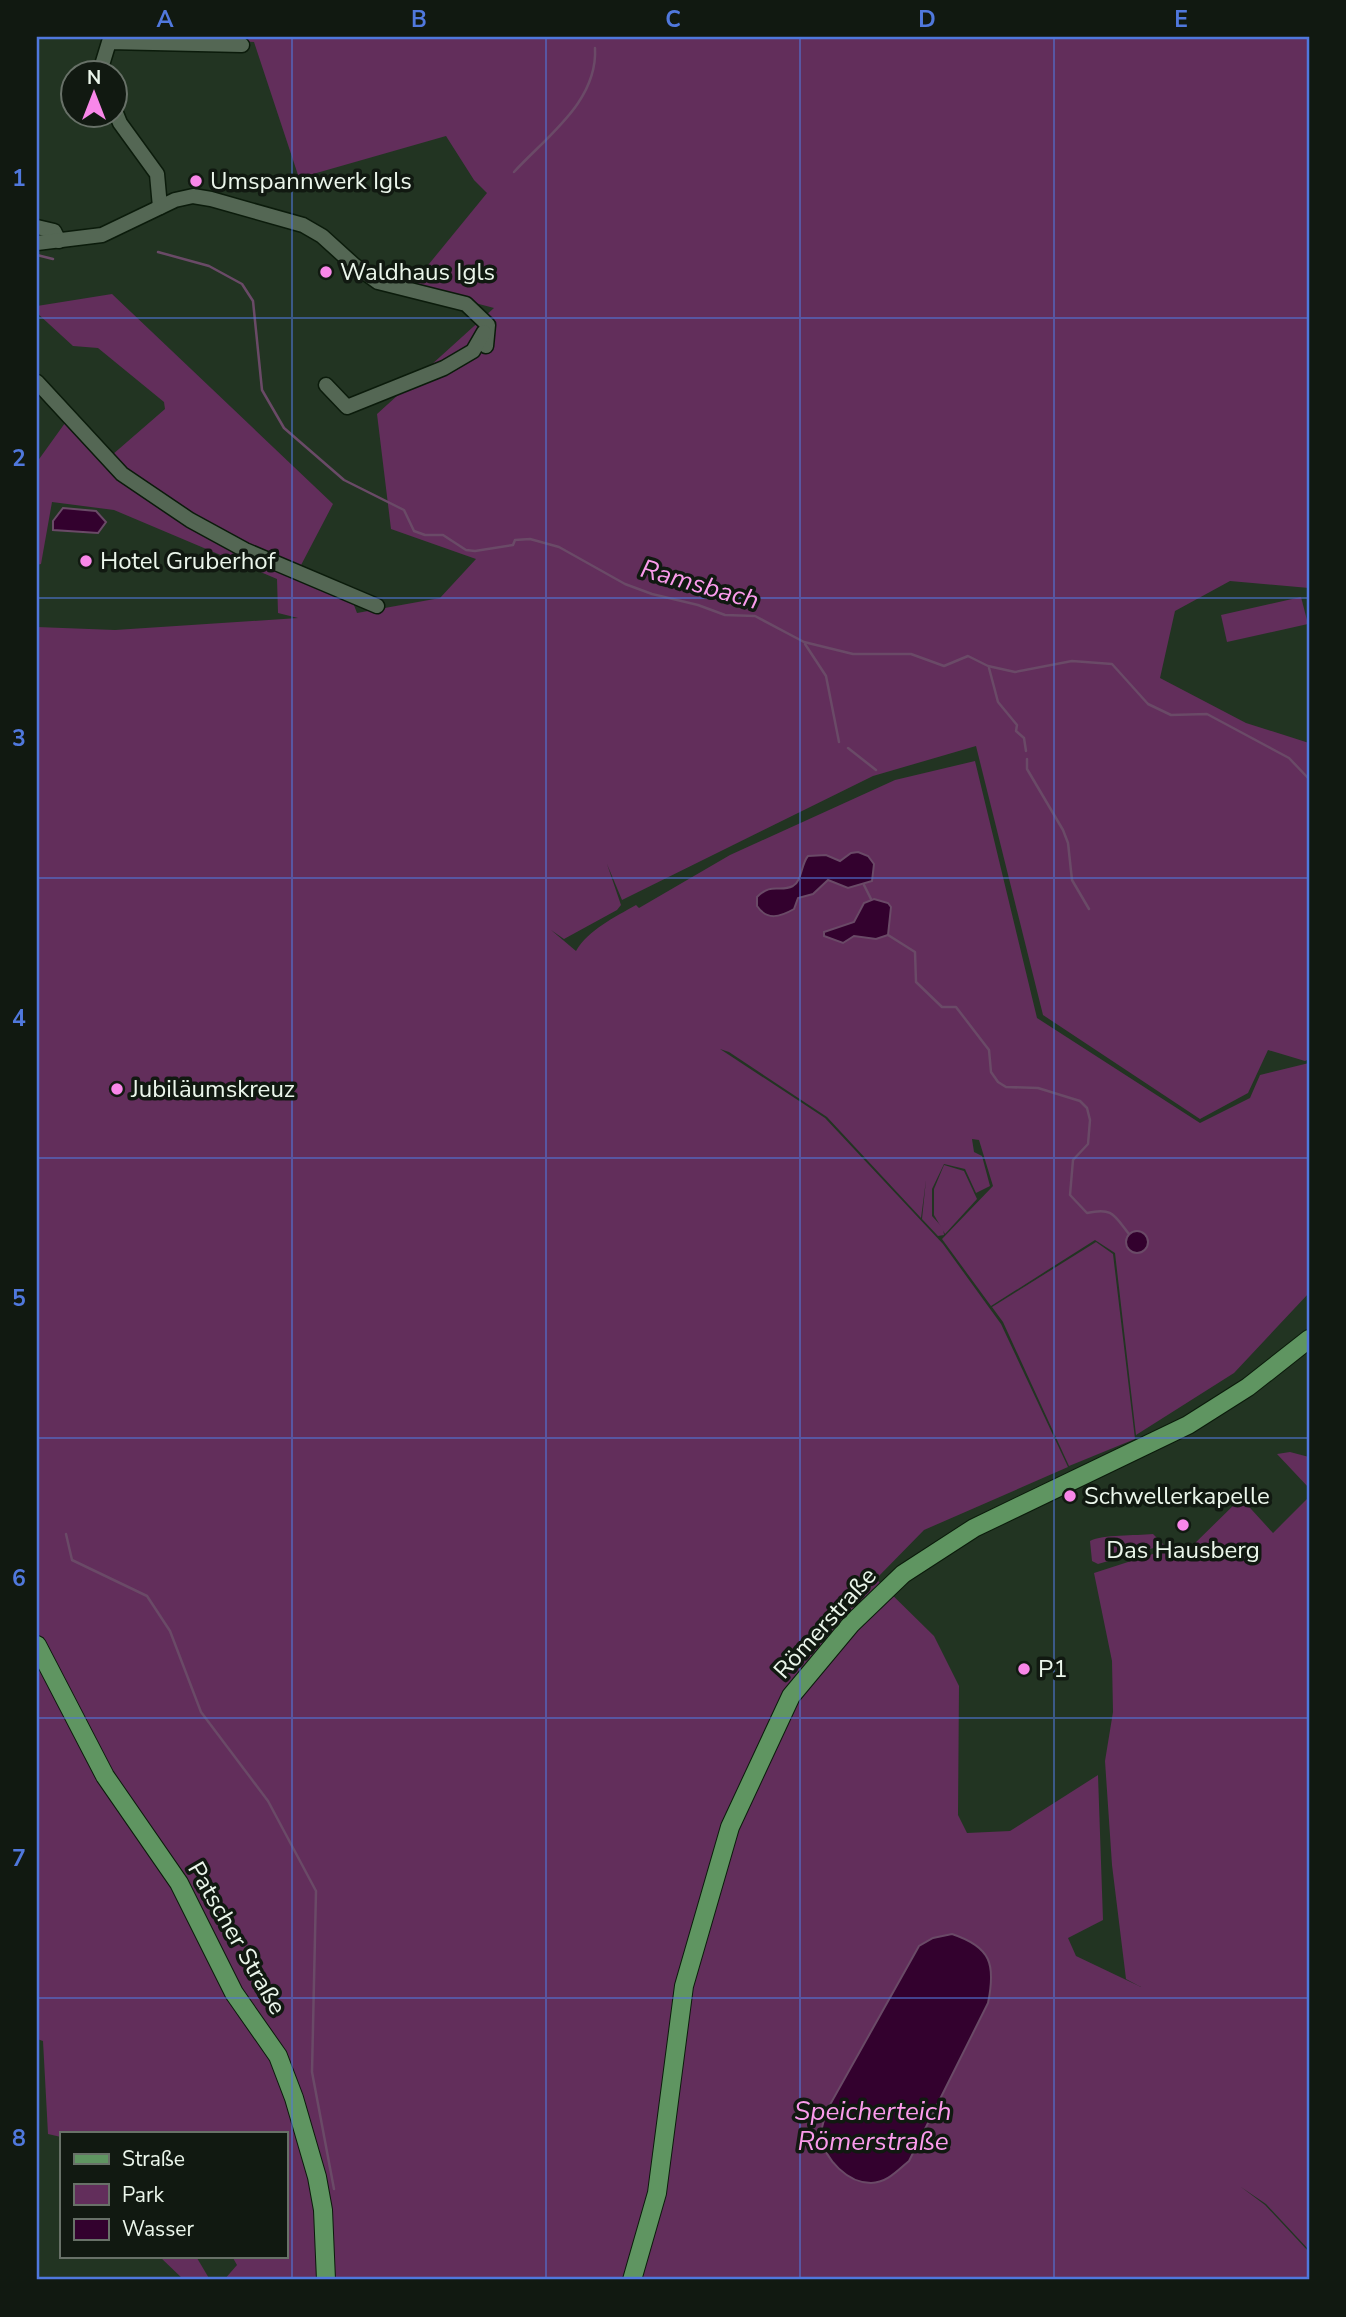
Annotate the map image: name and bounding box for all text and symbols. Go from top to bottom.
text: A [156,4,174,35]
text: B [411,4,427,35]
text: C [665,4,681,35]
text: D [918,4,936,35]
text: E [1174,4,1188,35]
north arrow [60,60,130,130]
text: N [87,65,101,91]
text: 1 [12,163,26,194]
place label: Umspannwerk Igls [210,165,412,197]
marker: Umspannwerk Igls [188,173,204,189]
place label: Waldhaus Igls [340,256,495,288]
marker: Waldhaus Igls [318,264,334,280]
text: 2 [12,443,26,474]
place label: Hotel Gruberhof [100,545,276,577]
water label: Ramsbach [637,551,763,618]
marker: Hotel Gruberhof [78,553,94,569]
text: 3 [12,723,26,754]
text: 4 [12,1003,26,1034]
place label: Jubiläumskreuz [130,1073,295,1105]
marker: Jubiläumskreuz [109,1081,125,1097]
text: 5 [12,1283,26,1314]
place label: Schwellerkapelle [1084,1480,1270,1512]
marker: Schwellerkapelle [1062,1488,1078,1504]
marker: Das Hausberg [1175,1517,1191,1533]
place label: Das Hausberg [1106,1534,1260,1566]
street label: Römerstraße [766,1560,884,1686]
text: 6 [12,1563,26,1594]
place label: P1 [1038,1653,1068,1685]
marker: P1 [1016,1661,1032,1677]
text: 7 [12,1843,26,1874]
street label: Patscher Straße [180,1856,294,2020]
water label: Speicherteich Römerstraße [794,2094,952,2159]
text: 8 [12,2123,26,2154]
legend [60,2132,287,2258]
text: Straße [122,2145,185,2173]
text: Park [122,2181,164,2209]
text: Wasser [122,2215,194,2243]

